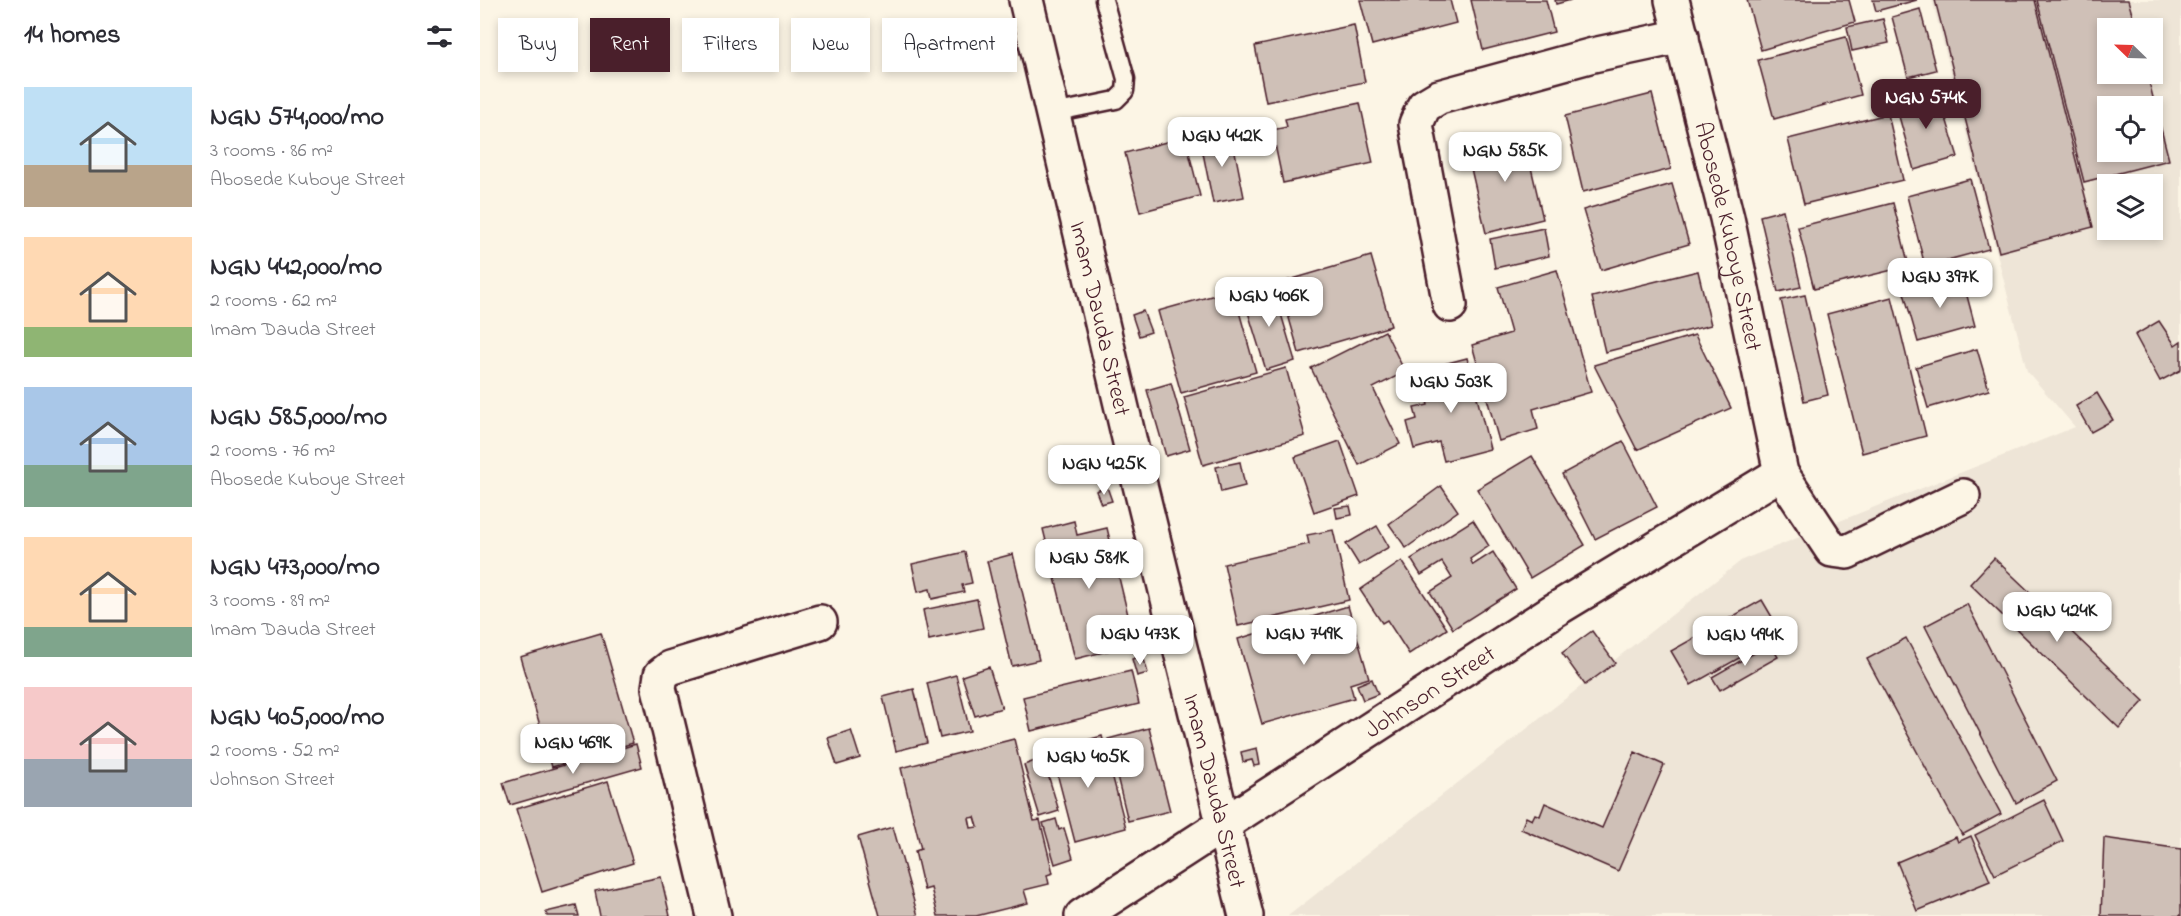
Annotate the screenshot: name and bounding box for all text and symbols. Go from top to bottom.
text: 14 homes [24,17,120,55]
chip: Buy [498,18,578,72]
chip: Rent [590,18,670,72]
chip: Filters [682,18,779,72]
chip: New [791,18,870,72]
chip: Apartment [882,18,1017,72]
north arrow [2097,18,2163,84]
map controls [2097,18,2163,240]
icon: filters [423,20,456,53]
pin: NGN 574K [1864,79,1988,130]
text: NGN 574K [1885,84,1967,113]
button: locate [2097,96,2163,162]
text: NGN 574,000/mo [210,99,384,137]
icon: home [72,111,144,183]
pin: NGN 442K [1160,117,1284,168]
street label: Abosede Kuboye Street [1683,118,1770,355]
text: NGN 442K [1182,122,1262,151]
pin: NGN 585K [1443,132,1567,183]
text: 3 rooms · 86 m² [210,137,333,166]
text: NGN 585K [1463,137,1547,166]
text: Abosede Kuboye Street [210,166,405,195]
button: layers [2097,174,2163,240]
street label: Imam Dauda Street [1059,218,1138,420]
text: NGN 442,000/mo [210,249,382,287]
pin: NGN 397K [1878,258,2002,309]
icon: home [72,261,144,333]
text: NGN 397K [1902,263,1978,292]
pin: NGN 406K [1207,277,1331,328]
text: NGN 406K [1229,282,1309,311]
text: 2 rooms · 62 m² [210,287,337,316]
text: Imam Dauda Street [210,316,376,345]
pin: NGN 503K [1389,363,1513,414]
text: NGN 503K [1410,368,1492,397]
text: NGN 585,000/mo [210,399,387,437]
icon: home [72,411,144,483]
text: 2 rooms · 76 m² [210,437,335,466]
pin: NGN 425K [1042,445,1166,496]
text: NGN 425K [1062,450,1146,479]
text: Abosede Kuboye Street [210,466,405,495]
pin: NGN 581K [1027,539,1151,590]
text: NGN 581K [1049,544,1129,573]
text: NGN 473,000/mo [210,549,380,587]
icon: home [72,561,144,633]
text: 3 rooms · 89 m² [210,587,330,616]
pin: NGN 424K [1995,592,2119,643]
text: NGN 424K [2017,597,2097,626]
pin: NGN 473K [1078,615,1202,666]
pin: NGN 749K [1242,615,1366,666]
text: Imam Dauda Street [210,616,376,645]
pin: NGN 494K [1683,616,1807,667]
text: NGN 473K [1101,620,1179,649]
text: NGN 749K [1266,620,1342,649]
text: NGN 494K [1707,621,1783,650]
street label: Johnson Street [1358,638,1503,748]
street label: Imam Dauda Street [1172,690,1254,892]
text: NGN 405,000/mo [210,699,385,737]
icon: home [72,711,144,783]
pin: NGN 469K [511,724,635,775]
text: NGN 469K [534,729,612,758]
text: 2 rooms · 52 m² [210,737,340,766]
pin: NGN 405K [1026,738,1150,789]
text: NGN 405K [1047,743,1129,772]
text: Johnson Street [210,766,335,795]

